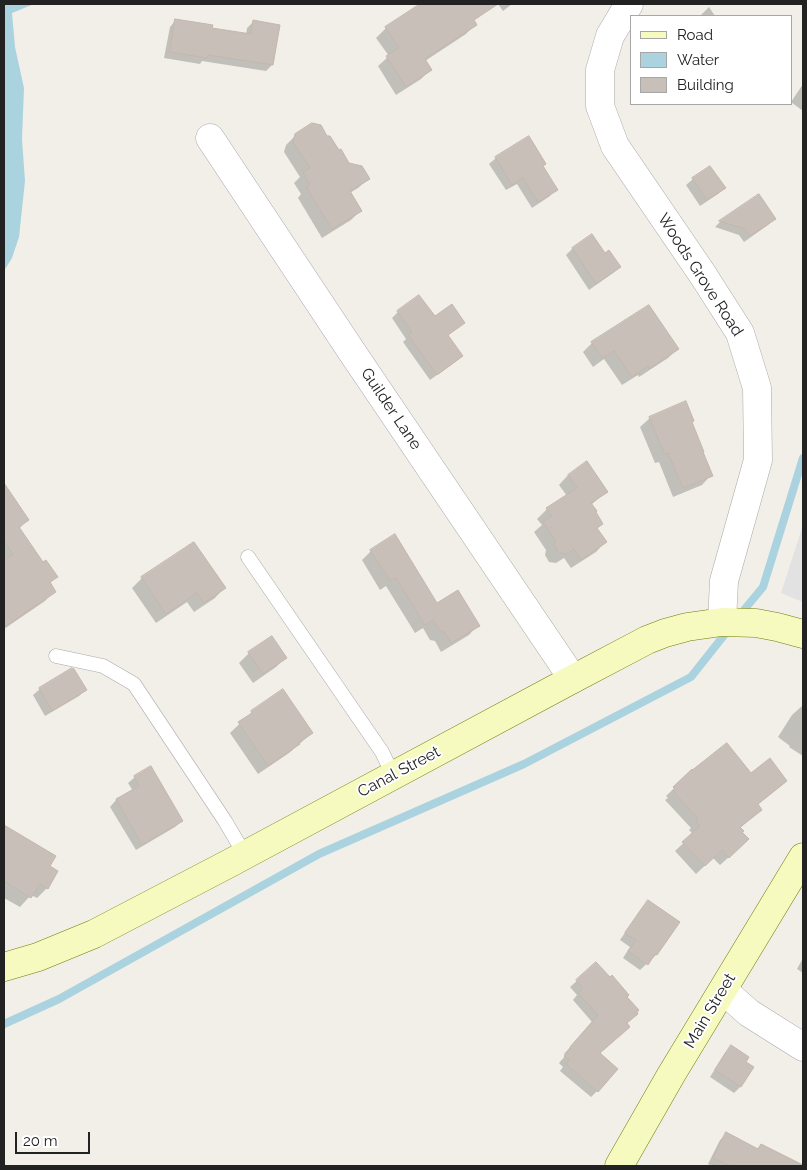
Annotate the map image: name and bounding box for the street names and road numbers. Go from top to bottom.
street label: Woods Grove Road [653,210,747,340]
street label: Guilder Lane [357,364,425,454]
street label: Canal Street [355,742,443,802]
street label: Main Street [680,970,740,1052]

